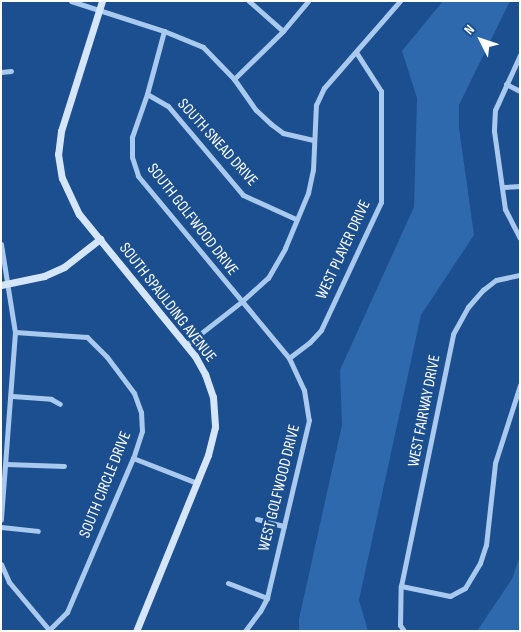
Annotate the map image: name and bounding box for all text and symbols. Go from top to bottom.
north arrow [456,15,506,65]
text: N [460,21,478,38]
street label: SOUTH SNEAD DRIVE [173,95,261,191]
street label: SOUTH GOLFWOOD DRIVE [142,160,242,280]
street label: WEST PLAYER DRIVE [313,197,375,303]
street label: SOUTH SPAULDING AVENUE [114,239,220,367]
street label: WEST FAIRWAY DRIVE [405,353,445,469]
street label: WEST GOLFWOOD DRIVE [255,423,305,553]
street label: SOUTH CIRCLE DRIVE [76,429,136,541]

